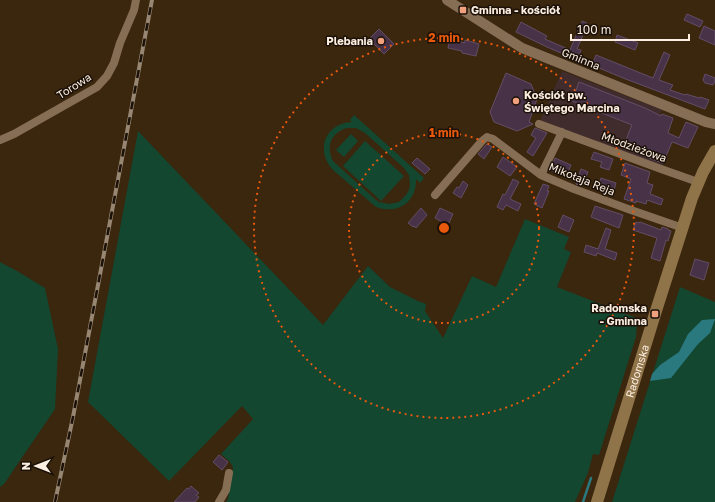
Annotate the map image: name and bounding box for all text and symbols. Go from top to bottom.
place label: Gminna - kościół [471,3,560,16]
marker: Gminna - kościół [458,5,468,15]
scale bar [571,16,689,42]
text: 100 m [577,22,611,37]
text: 2 min [428,30,460,45]
place label: Plebania [326,34,373,47]
marker: Plebania [376,36,386,46]
street label: Gminna [560,45,602,72]
street label: Torowa [54,70,93,101]
place label: Kościół pw. Świętego Marcina [524,88,620,114]
marker: Kościół pw. Świętego Marcina [511,96,521,106]
text: 1 min [429,125,459,140]
street label: Młodzieżowa [600,129,669,164]
street label: Mikołaja Reja [547,159,617,198]
centre of rings [437,221,451,235]
place label: Radomska - Gminna [591,301,647,327]
marker: Radomska - Gminna [650,309,660,319]
street label: Radomska [623,343,651,399]
north arrow [16,446,56,486]
text: N [19,462,32,470]

